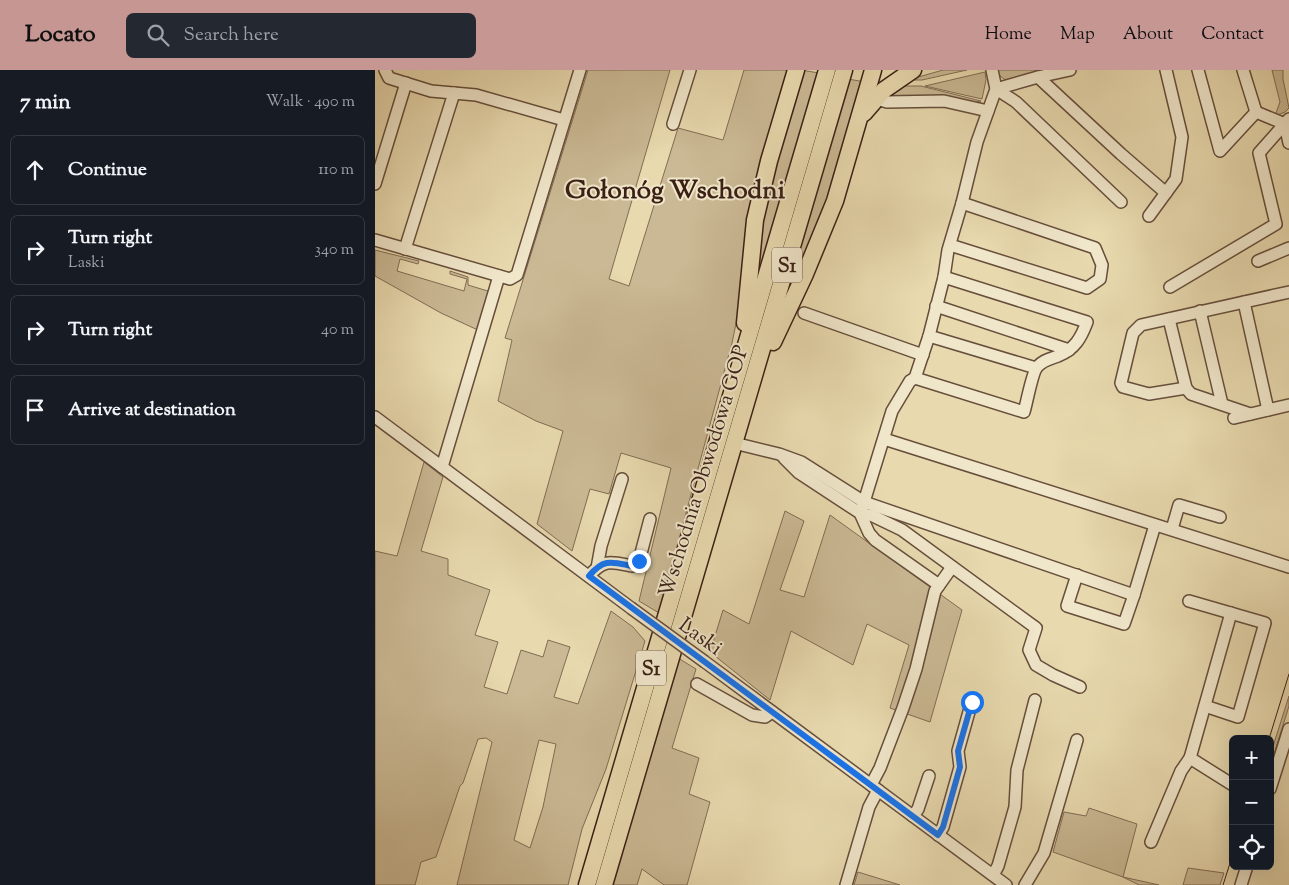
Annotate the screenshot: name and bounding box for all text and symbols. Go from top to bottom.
search box [126,13,476,58]
text: Locato [25,18,96,52]
icon: search [144,21,172,49]
text: Search here [184,22,279,49]
text: Home [985,22,1032,48]
text: Map [1060,22,1095,48]
text: About [1123,22,1173,48]
text: Contact [1201,22,1264,48]
text: 7 min [20,88,71,118]
text: Walk · 490 m [266,91,355,114]
icon: ahead [21,156,49,184]
text: Continue [68,157,147,184]
text: 110 m [318,159,354,182]
district label: Gołonóg Wschodni [565,173,786,210]
text: Turn right [68,225,152,252]
icon: right [21,236,49,264]
text: 340 m [315,239,354,262]
road number: S1 [772,248,802,282]
text: Laski [68,252,105,275]
icon: right [21,316,49,344]
text: Turn right [68,317,152,344]
text: 40 m [321,319,354,342]
street label: Wschodnia Obwodowa GOP [652,342,758,601]
icon: arrive [21,396,49,424]
text: Arrive at destination [68,397,236,424]
route end [628,550,651,573]
street label: Laski [672,611,728,664]
road number: S1 [636,650,666,686]
route start [961,691,984,714]
map controls [1229,735,1274,870]
button: + [1229,735,1274,780]
button: − [1229,780,1274,825]
button: locate [1229,825,1274,870]

